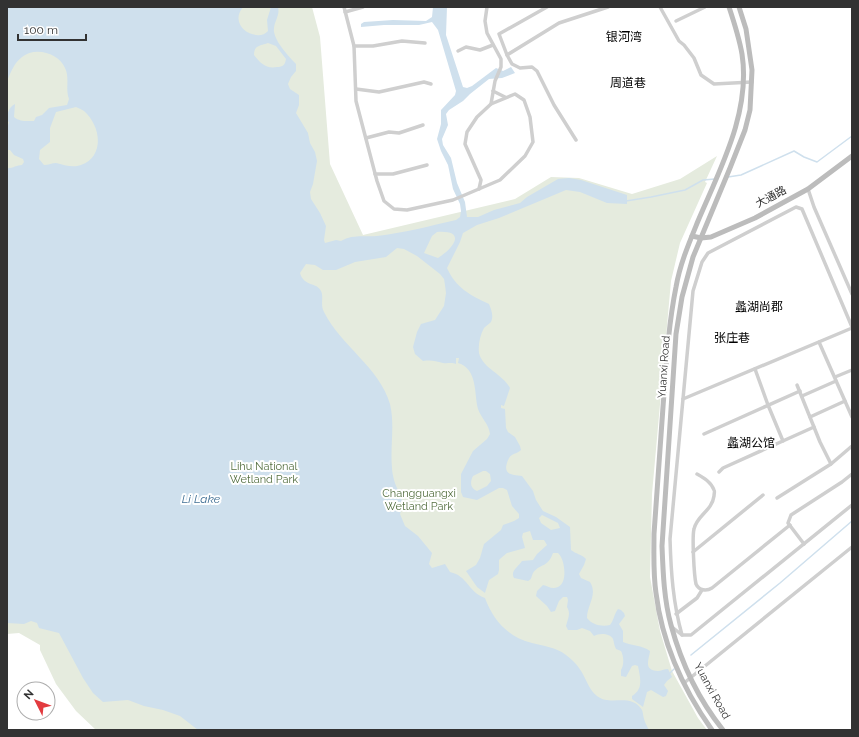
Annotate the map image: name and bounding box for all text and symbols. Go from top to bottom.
scale bar [18,16,86,42]
text: 100 m [24,23,58,37]
district label: 银河湾 [606,30,642,44]
district label: 周道巷 [610,76,646,90]
street label: 大通路 [753,184,789,210]
district label: 蠡湖尚郡 [735,300,783,314]
district label: 张庄巷 [714,331,750,345]
street label: Yuanxi Road [655,335,673,399]
district label: 蠡湖公馆 [727,436,775,450]
park label: Lihu National Wetland Park [230,460,298,486]
park label: Changguangxi Wetland Park [382,487,456,513]
water label: Li Lake [182,492,221,506]
street label: Yuanxi Road [691,660,733,722]
north arrow [16,681,56,721]
text: N [21,687,37,702]

